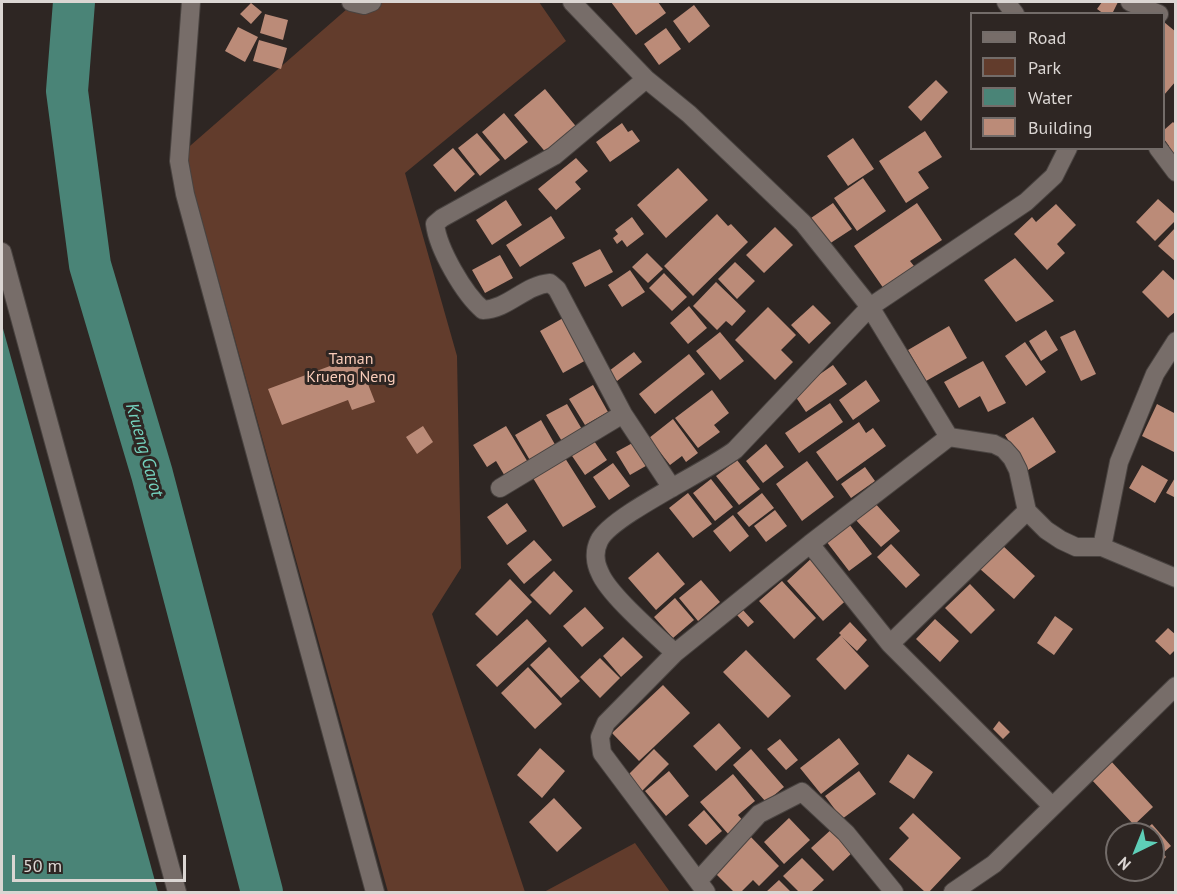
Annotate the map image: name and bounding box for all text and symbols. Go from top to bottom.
legend [970,12,1165,150]
text: Road [1028,26,1066,49]
text: Park [1028,56,1061,79]
text: Water [1028,86,1072,109]
text: Building [1028,116,1092,139]
park label: Taman Krueng Neng [306,349,396,387]
water label: Krueng Garot [120,401,168,499]
north arrow [1105,822,1165,882]
scale bar [15,843,189,881]
text: N [1113,853,1135,875]
text: 50 m [23,854,62,877]

